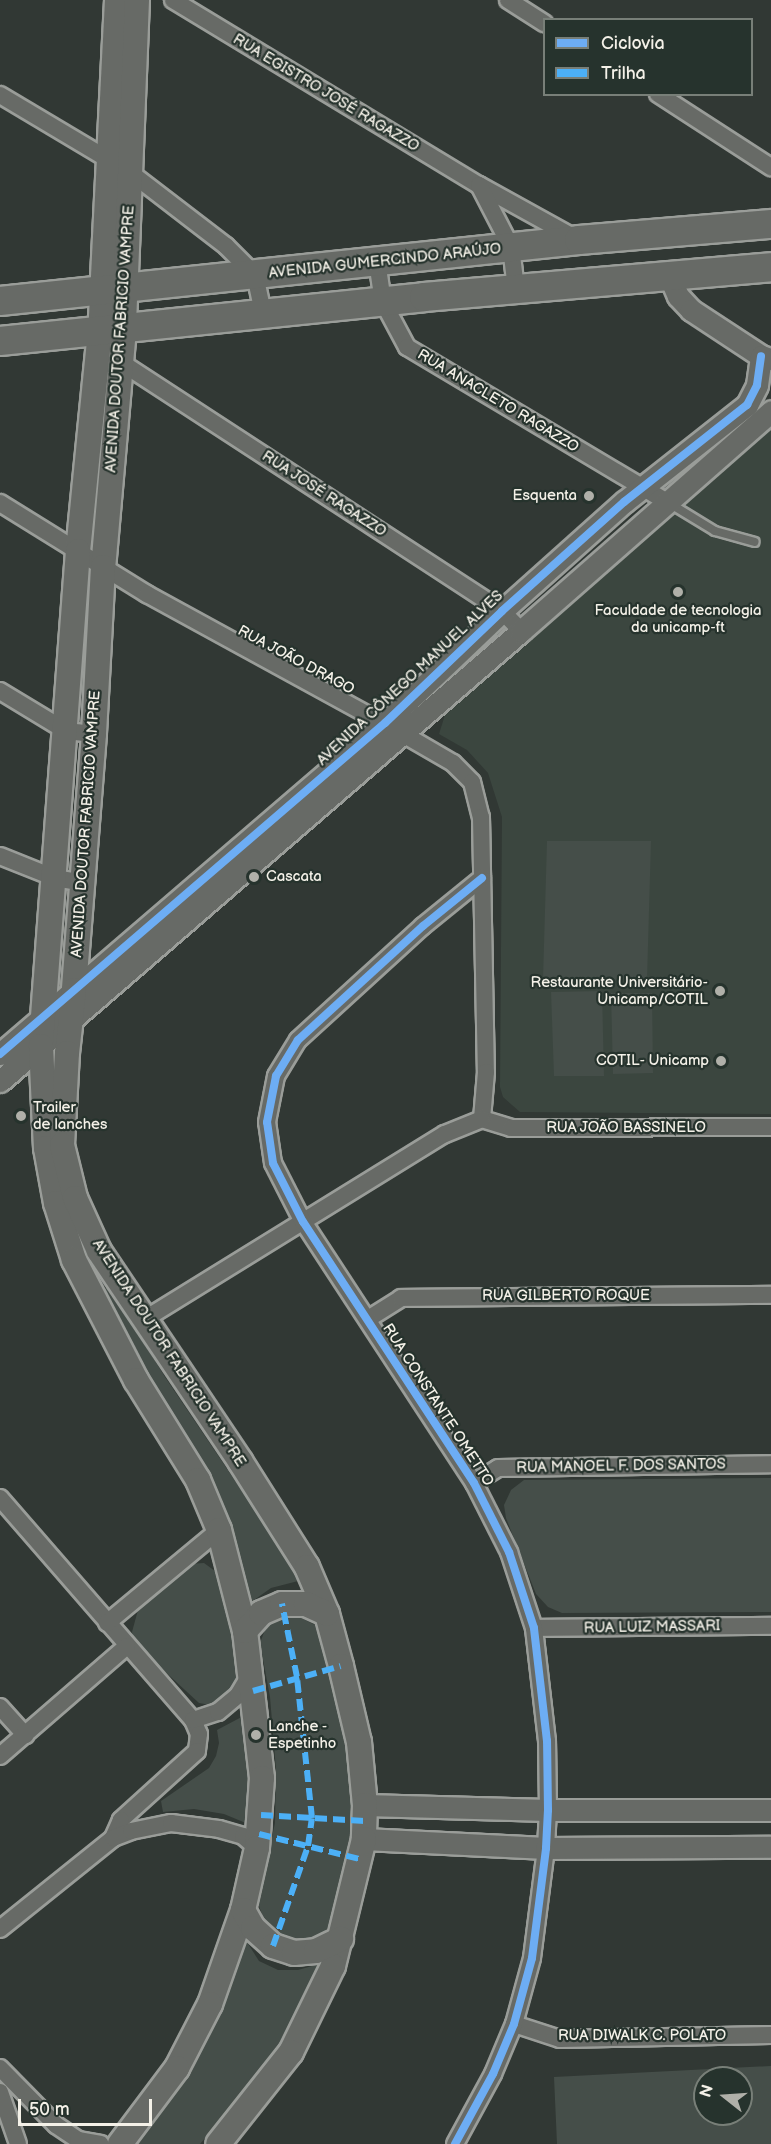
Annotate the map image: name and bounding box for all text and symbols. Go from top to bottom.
legend [543,18,753,96]
street label: RUA EGISTRO JOSÉ RAGAZZO [229,30,423,156]
text: Ciclovia [601,33,665,54]
text: Trilha [601,63,646,84]
street label: AVENIDA DOUTOR FABRICIO VAMPRE [102,205,138,473]
street label: AVENIDA GUMERCINDO ARAÚJO [268,240,502,282]
street label: RUA ANACLETO RAGAZZO [414,346,582,456]
street label: RUA JOSÉ RAGAZZO [258,447,390,541]
place label: Esquenta [513,487,577,505]
marker: Esquenta [582,489,596,503]
marker: Faculdade de tecnologia da unicamp-ft [671,585,685,599]
street label: AVENIDA CÔNEGO MANUEL ALVES [313,587,507,769]
place label: Faculdade de tecnologia da unicamp-ft [594,601,762,636]
street label: RUA JOÃO DRAGO [234,621,358,699]
street label: AVENIDA DOUTOR FABRICIO VAMPRE [68,690,104,958]
place label: Cascata [266,868,322,886]
marker: Cascata [247,870,261,884]
place label: Restaurante Universitário- Unicamp/COTIL [531,973,708,1008]
marker: Restaurante Universitário- Unicamp/COTIL [713,984,727,998]
place label: COTIL- Unicamp [595,1052,709,1070]
marker: COTIL- Unicamp [714,1054,728,1068]
place label: Trailer de lanches [33,1098,107,1133]
marker: Trailer de lanches [14,1109,28,1123]
street label: RUA JOÃO BASSINELO [546,1119,706,1137]
street label: AVENIDA DOUTOR FABRICIO VAMPRE [88,1236,250,1470]
street label: RUA GILBERTO ROQUE [482,1287,650,1305]
street label: RUA CONSTANTE OMETTO [379,1320,497,1490]
street label: RUA MANOEL F. DOS SANTOS [516,1455,726,1477]
street label: RUA LUIZ MASSARI [583,1617,721,1637]
place label: Lanche - Espetinho [268,1717,336,1752]
marker: Lanche - Espetinho [249,1728,263,1742]
street label: RUA DIWALK C. POLATO [558,2027,726,2045]
north arrow [693,2066,753,2126]
text: N [696,2083,718,2100]
scale bar [21,2087,154,2125]
text: 50 m [29,2099,70,2120]

